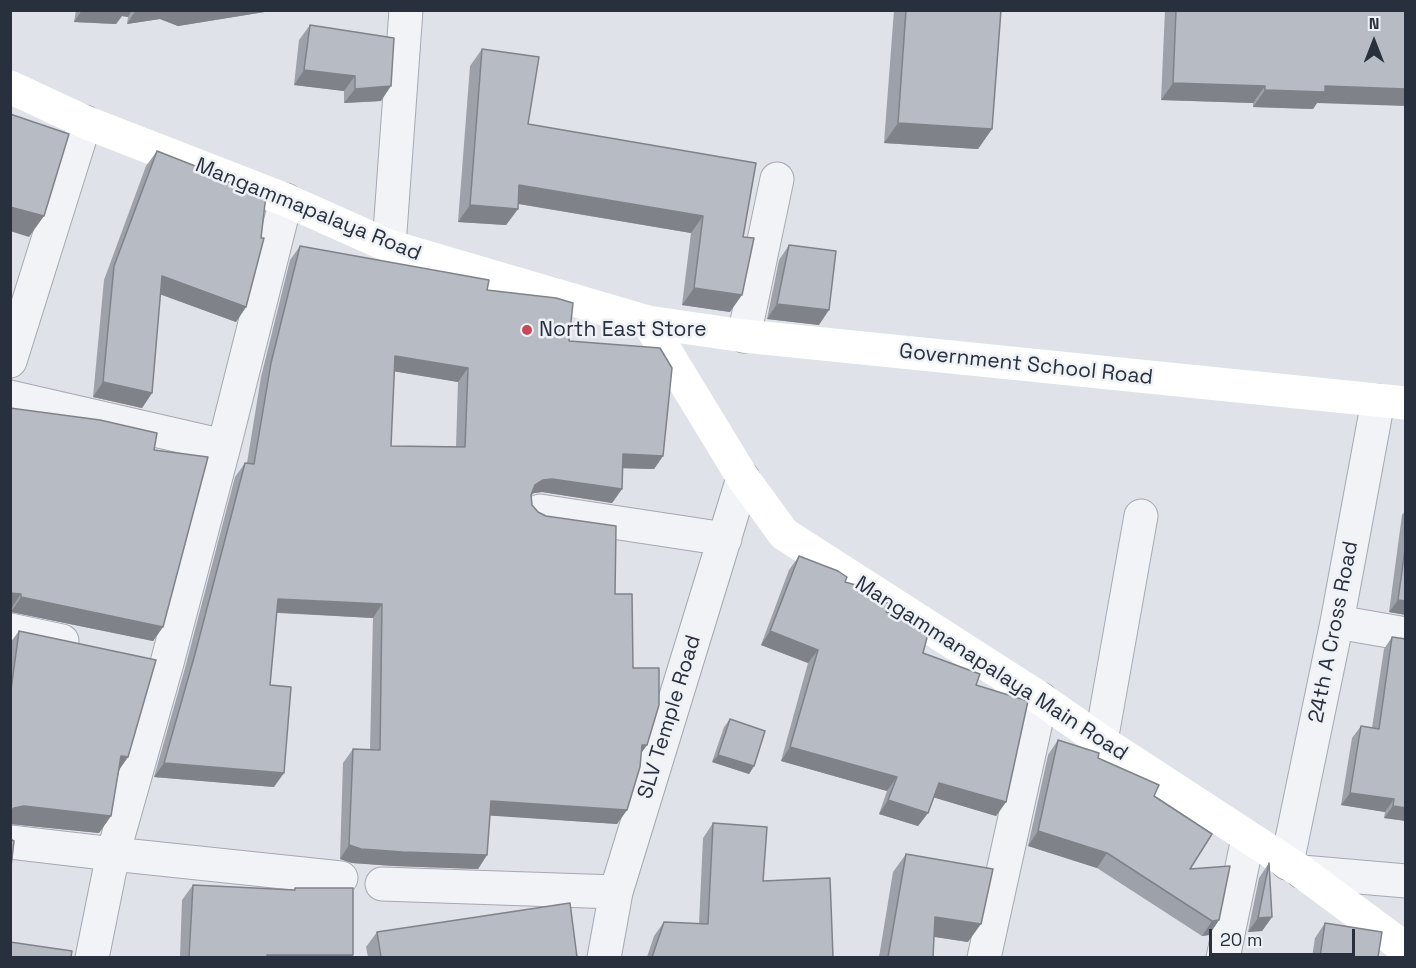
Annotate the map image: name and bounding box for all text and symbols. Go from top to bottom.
north arrow [1344,12,1404,72]
text: N [1369,13,1379,34]
street label: Mangammapalaya Road [191,153,425,267]
place label: North East Store [539,317,707,343]
marker: North East Store [520,323,534,337]
street label: Government School Road [898,339,1154,391]
street label: 24th A Cross Road [1304,539,1364,725]
street label: Mangammanapalaya Main Road [850,571,1132,767]
street label: SLV Temple Road [633,632,707,802]
scale bar [1212,917,1358,955]
text: 20 m [1220,928,1263,951]

